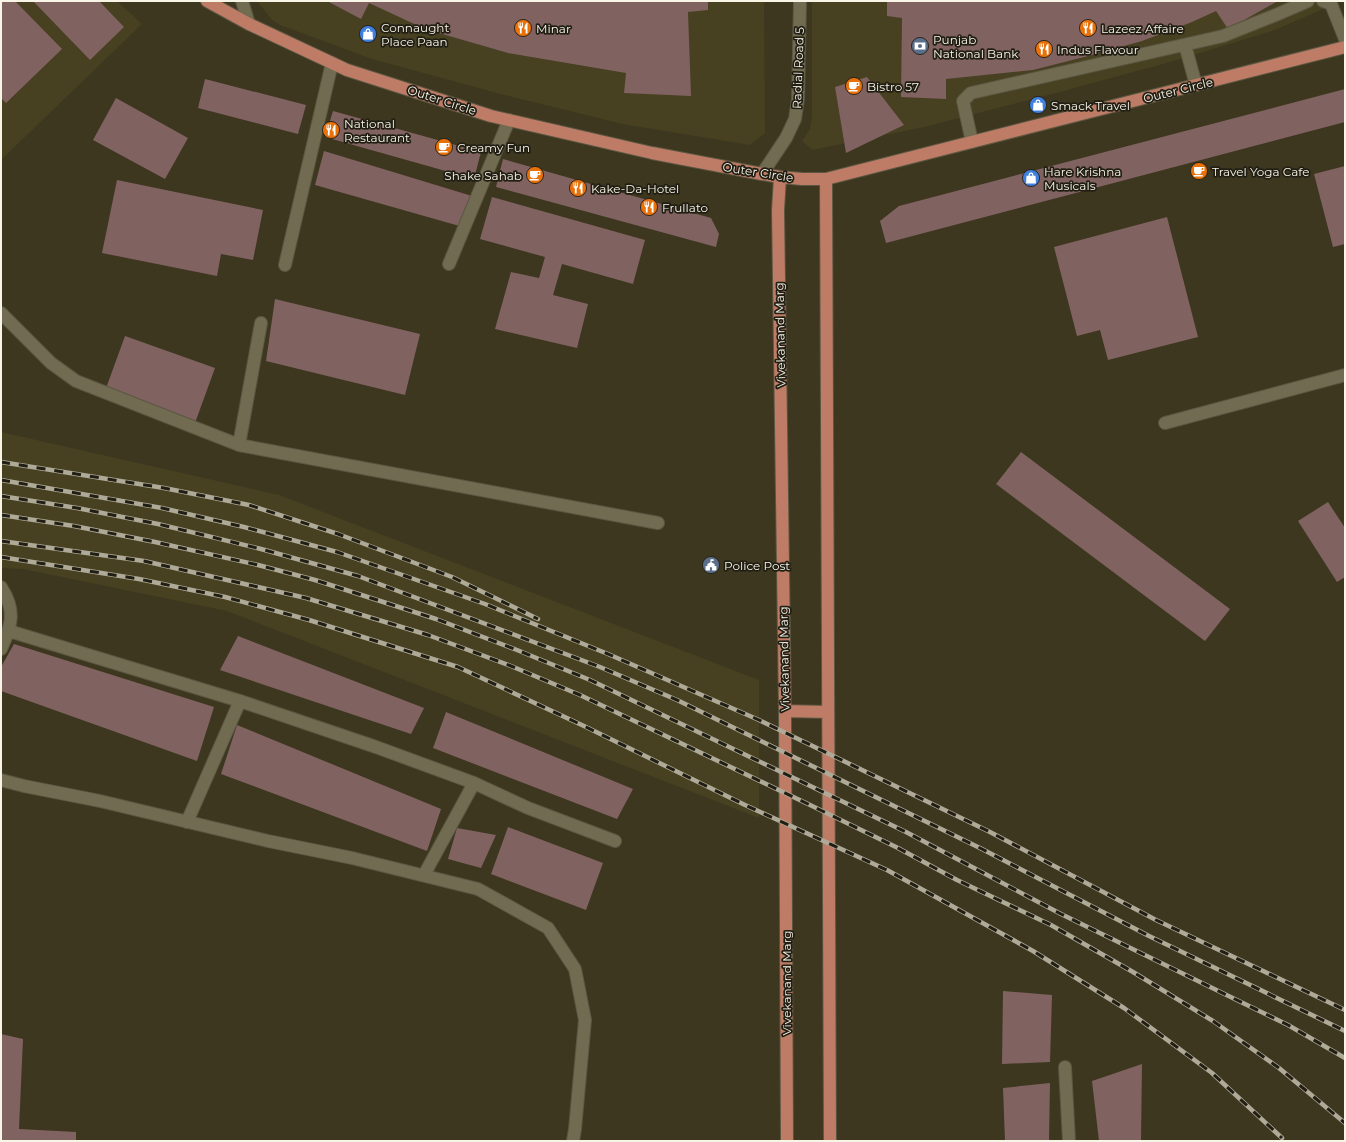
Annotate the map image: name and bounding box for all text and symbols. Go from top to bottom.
restaurant icon: Minar [513,18,533,38]
restaurant icon: Lazeez Affaire [1078,18,1098,38]
place label: Connaught Place Paan [381,20,449,49]
place label: Minar [536,21,571,36]
place label: Lazeez Affaire [1101,21,1184,36]
shop icon: Connaught Place Paan [358,24,378,44]
street label: Radial Road 5 [789,27,807,109]
place label: Punjab National Bank [933,32,1019,61]
bank icon: Punjab National Bank [910,36,930,56]
restaurant icon: Indus Flavour [1034,39,1054,59]
place label: Indus Flavour [1057,42,1139,57]
street label: Outer Circle [1141,74,1215,106]
cafe icon: Bistro 57 [844,76,864,96]
place label: Bistro 57 [867,79,919,94]
street label: Outer Circle [406,82,478,118]
shop icon: Smack Travel [1028,95,1048,115]
place label: Smack Travel [1051,98,1130,113]
place label: National Restaurant [344,116,410,145]
restaurant icon: National Restaurant [321,120,341,140]
cafe icon: Creamy Fun [434,137,454,157]
place label: Creamy Fun [457,140,530,155]
street label: Outer Circle [722,159,794,185]
cafe icon: Travel Yoga Cafe [1189,161,1209,181]
place label: Hare Krishna Musicals [1044,164,1121,193]
place label: Travel Yoga Cafe [1212,164,1310,179]
cafe icon: Shake Sahab [525,165,545,185]
place label: Shake Sahab [444,168,522,183]
shop icon: Hare Krishna Musicals [1021,168,1041,188]
restaurant icon: Kake-Da-Hotel [568,178,588,198]
place label: Kake-Da-Hotel [591,181,679,196]
restaurant icon: Frullato [639,197,659,217]
place label: Frullato [662,200,708,215]
street label: Vivekanand Marg [772,282,788,388]
public building icon: Police Post [701,555,721,575]
place label: Police Post [724,558,790,573]
street label: Vivekanand Marg [776,606,792,712]
street label: Vivekanand Marg [779,930,794,1036]

